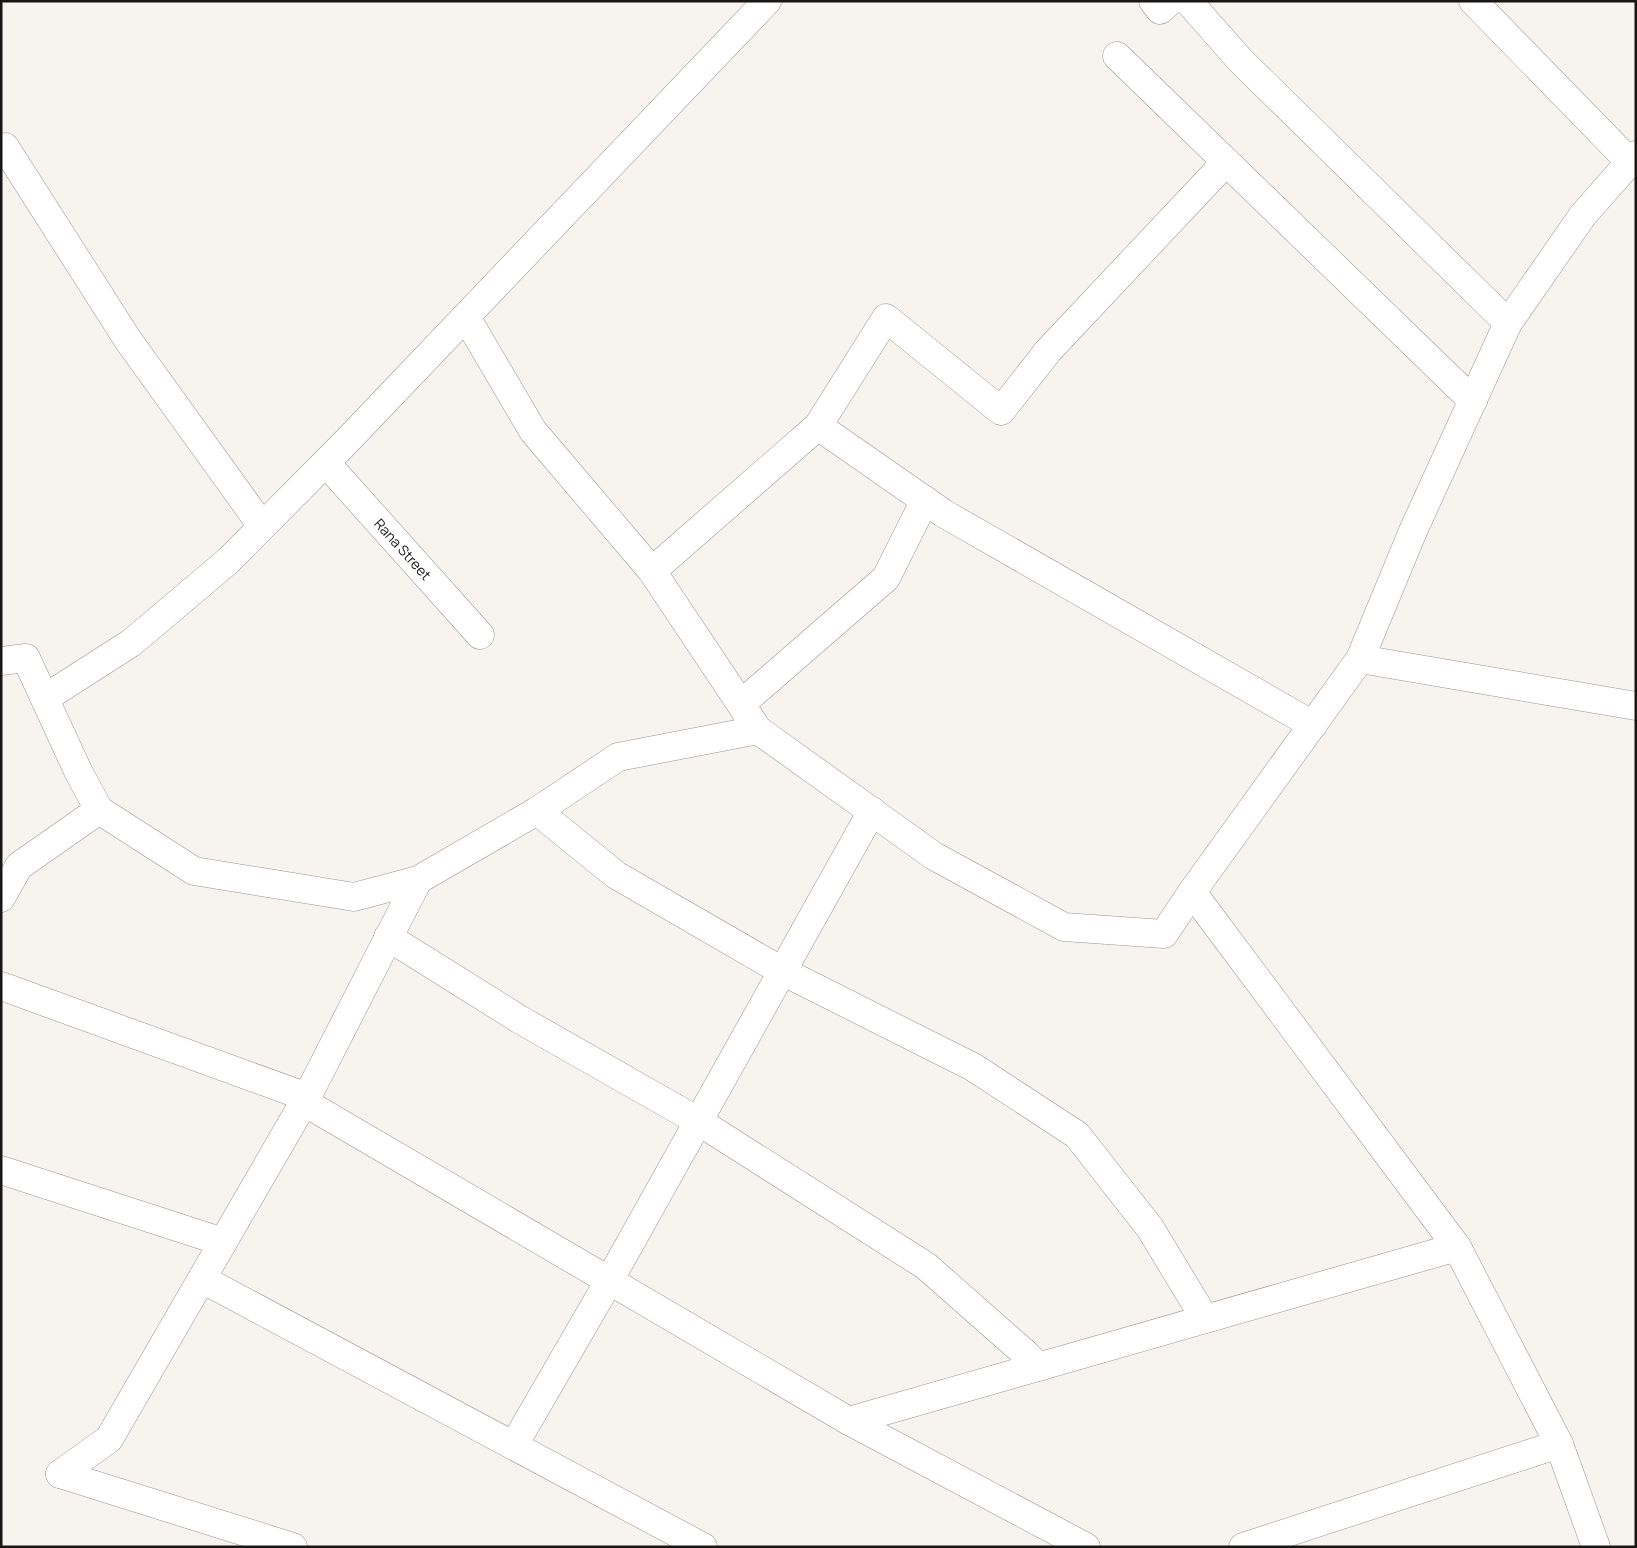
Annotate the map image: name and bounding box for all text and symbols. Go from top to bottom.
street label: Rana Street [370,514,436,584]

